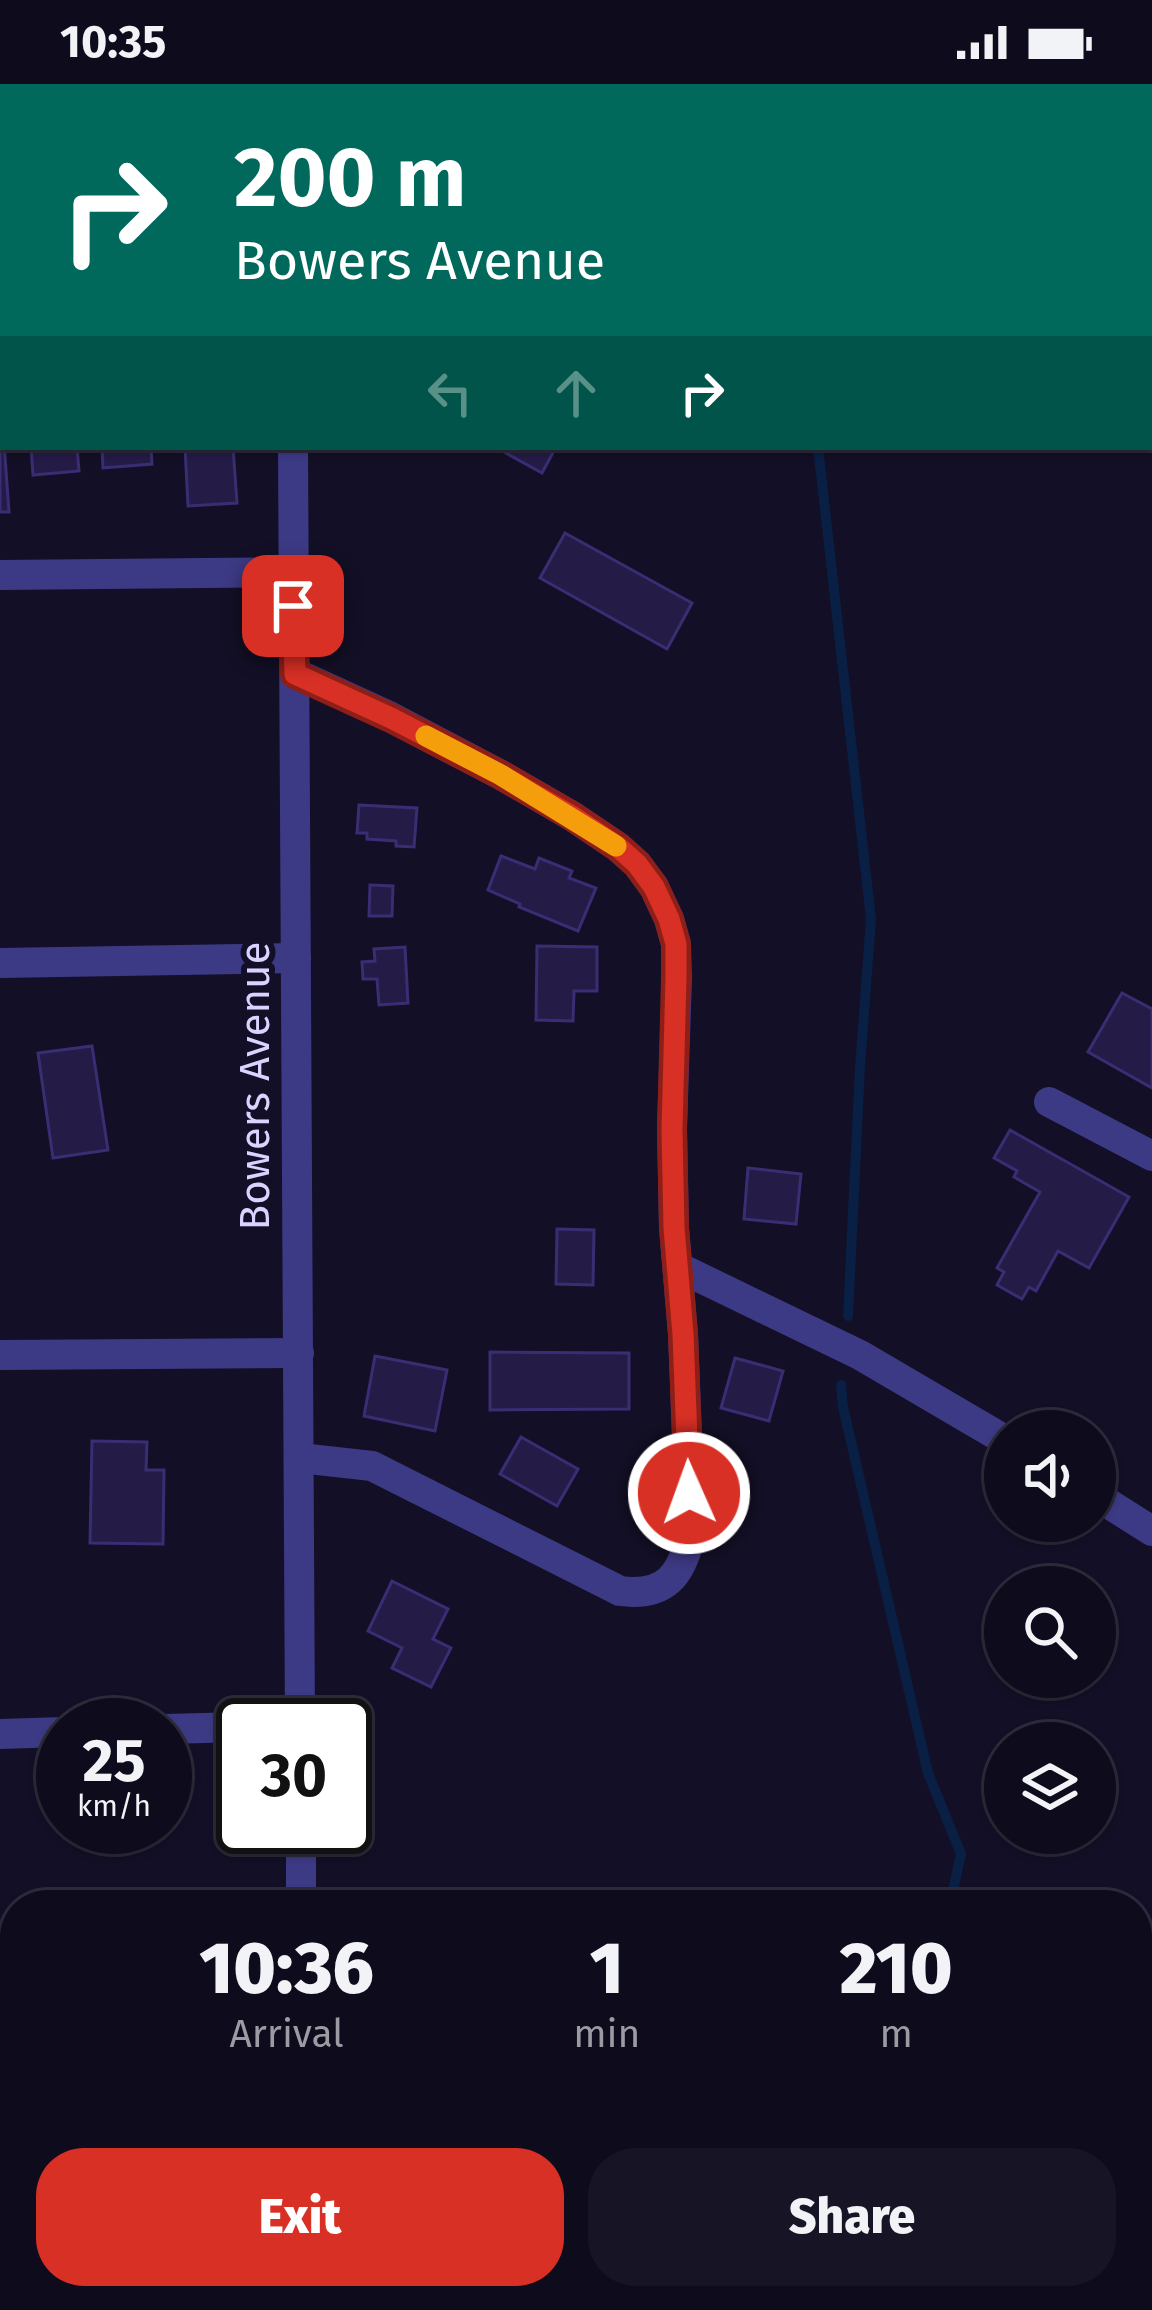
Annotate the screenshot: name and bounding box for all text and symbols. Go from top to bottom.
text: 10:35 [60,15,166,69]
text: 200 m [234,127,467,228]
icon: right [36,132,192,288]
text: Bowers Avenue [234,229,605,293]
icon: left [417,360,483,426]
icon: ahead [543,360,609,426]
icon: right [669,360,735,426]
pin [242,555,344,657]
icon: arrive [260,573,326,639]
street label: Bowers Avenue [230,942,280,1230]
map controls [984,1410,1116,1854]
button: sound [984,1410,1116,1542]
position arrow [626,1430,752,1556]
button: search [984,1566,1116,1698]
speed limit sign: 30 [216,1698,372,1854]
button: layers [984,1722,1116,1854]
text: 25 [82,1725,146,1797]
text: km/h [77,1788,151,1824]
text: 10:36 [199,1926,374,2012]
text: 1 [590,1926,624,2012]
text: 210 [840,1926,953,2012]
text: Arrival [229,2011,344,2057]
text: min [573,2011,640,2057]
text: m [879,2011,913,2057]
button: Exit [36,2148,564,2286]
button: Share [588,2148,1116,2286]

